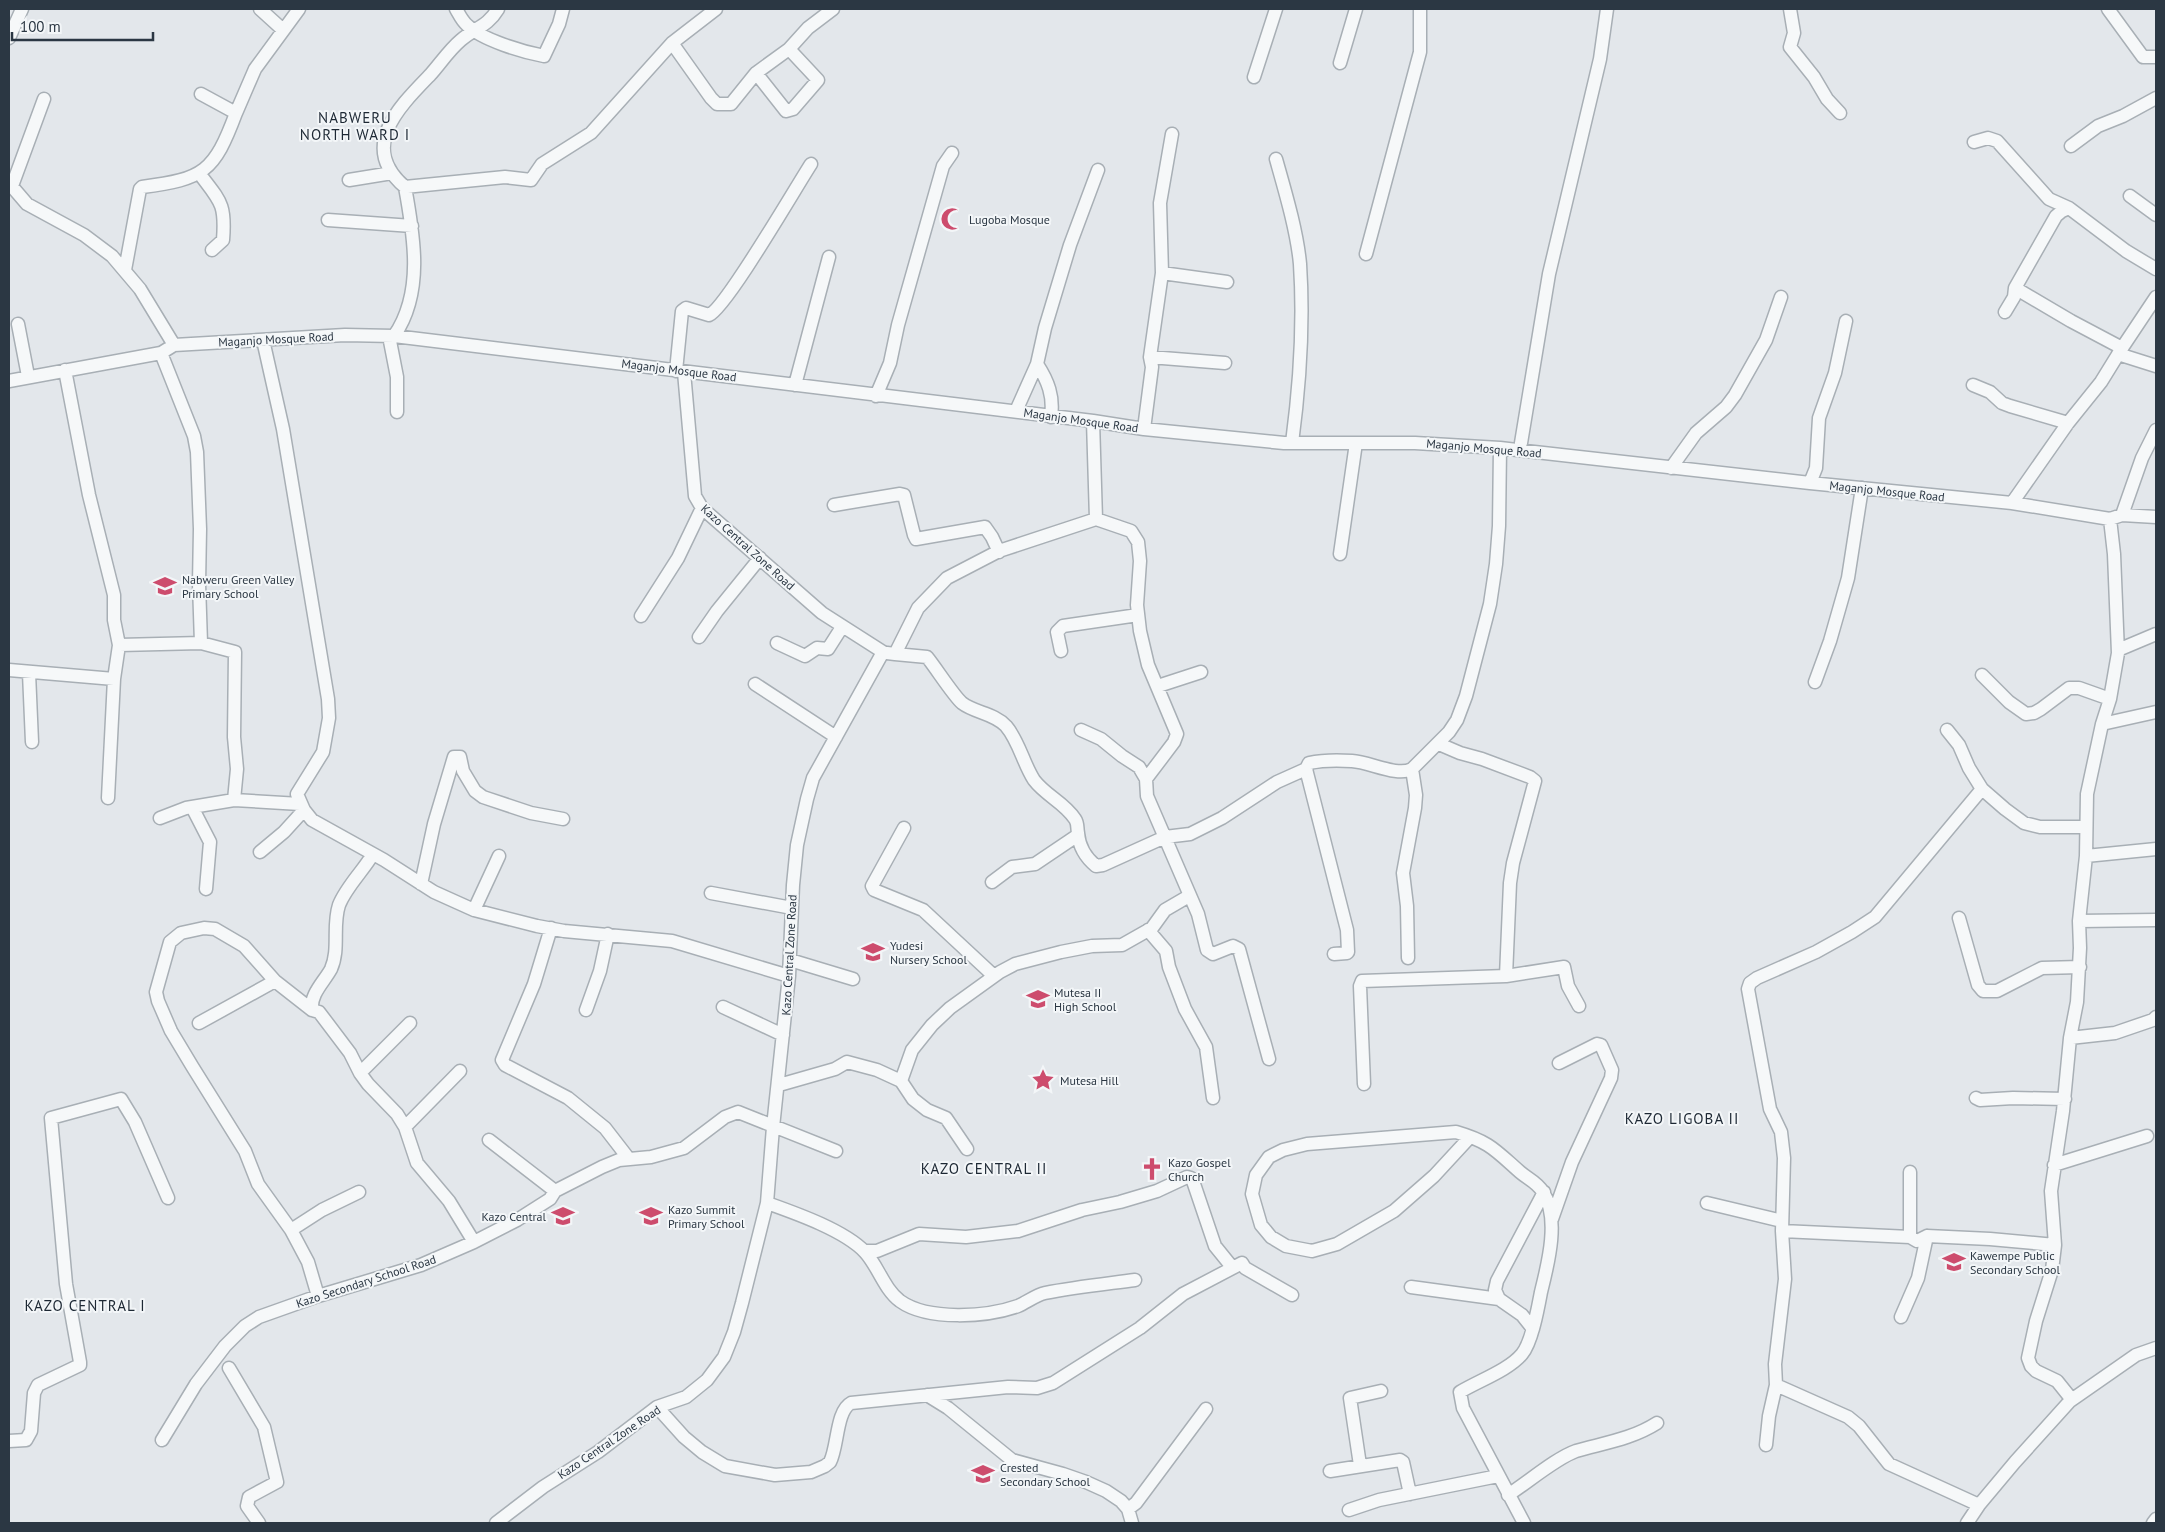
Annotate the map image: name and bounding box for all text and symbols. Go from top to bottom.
scale bar [12,10,154,42]
text: 100 m [20,17,61,36]
district label: NABWERU NORTH WARD I [300,108,410,144]
mosque icon: Lugoba Mosque [939,206,965,232]
place label: Lugoba Mosque [969,212,1050,227]
street label: Maganjo Mosque Road [218,328,334,350]
street label: Maganjo Mosque Road [621,355,737,385]
street label: Maganjo Mosque Road [1023,405,1139,435]
street label: Maganjo Mosque Road [1426,435,1542,461]
street label: Maganjo Mosque Road [1829,477,1945,505]
street label: Kazo Central Zone Road [698,501,798,593]
place label: Nabweru Green Valley Primary School [182,572,295,601]
school or university icon: Nabweru Green Valley Primary School [152,573,178,599]
street label: Kazo Central Zone Road [778,894,800,1016]
place label: Yudesi Nursery School [890,938,967,967]
school or university icon: Yudesi Nursery School [860,939,886,965]
place label: Mutesa II High School [1054,985,1117,1014]
school or university icon: Mutesa II High School [1025,986,1051,1012]
place icon: Mutesa Hill [1030,1067,1056,1093]
place label: Mutesa Hill [1060,1073,1119,1088]
district label: KAZO LIGOBA II [1625,1109,1739,1128]
place label: Kazo Gospel Church [1168,1155,1231,1184]
church icon: Kazo Gospel Church [1139,1156,1165,1182]
district label: KAZO CENTRAL II [921,1159,1047,1178]
place label: Kazo Summit Primary School [668,1202,745,1231]
school or university icon: Kazo Central [550,1203,576,1229]
school or university icon: Kazo Summit Primary School [638,1203,664,1229]
place label: Kazo Central [482,1209,546,1224]
place label: Kawempe Public Secondary School [1970,1248,2061,1277]
school or university icon: Kawempe Public Secondary School [1941,1249,1967,1275]
street label: Kazo Secondary School Road [294,1251,438,1311]
district label: KAZO CENTRAL I [24,1296,146,1315]
street label: Kazo Central Zone Road [555,1402,663,1482]
place label: Crested Secondary School [1000,1460,1091,1489]
school or university icon: Crested Secondary School [970,1461,996,1487]

